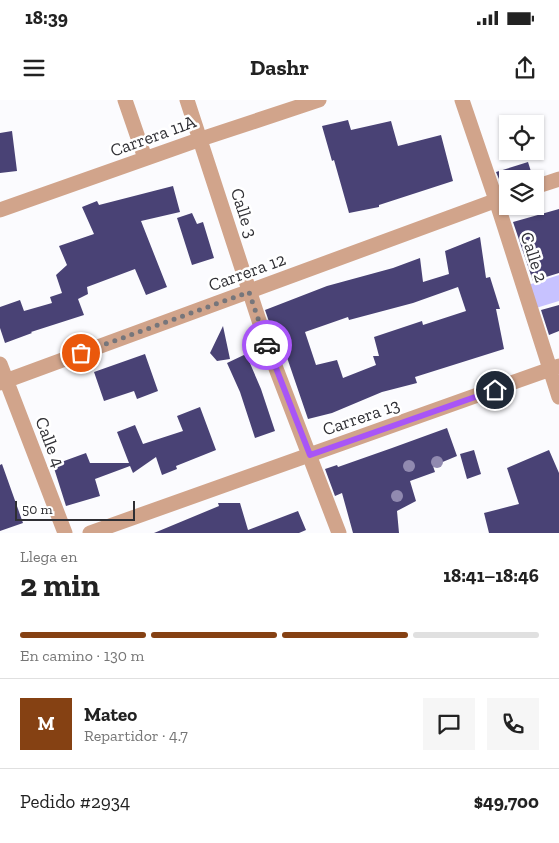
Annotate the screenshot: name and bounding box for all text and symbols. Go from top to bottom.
text: 18:39 [25,6,68,29]
icon: menu [20,54,48,82]
text: Dashr [250,54,309,81]
icon: share [511,54,539,82]
street label: Carrera 11A [107,110,199,162]
map controls [499,115,544,215]
button: locate [499,115,544,160]
button: layers [499,170,544,215]
street label: Calle 3 [226,185,262,241]
street label: Calle 2 [516,229,552,285]
street label: Carrera 12 [205,248,289,296]
courier [242,320,292,370]
icon: car [253,331,281,359]
pin [60,332,102,374]
icon: bag [67,339,95,367]
pin [474,369,516,411]
icon: home [481,376,509,404]
street label: Carrera 13 [320,394,403,440]
street label: Calle 4 [30,414,70,471]
scale bar [15,498,135,521]
text: 50 m [22,501,53,518]
text: Llega en [20,547,77,566]
text: 18:41–18:46 [443,564,539,587]
text: 2 min [20,566,100,604]
text: En camino · 130 m [20,646,144,665]
button: chat [423,698,475,750]
button: phone [487,698,539,750]
text: Mateo [84,703,137,726]
text: M [37,712,55,735]
text: Repartidor · 4.7 [84,726,188,745]
text: Pedido #2934 [20,790,130,813]
text: $49,700 [474,790,539,813]

